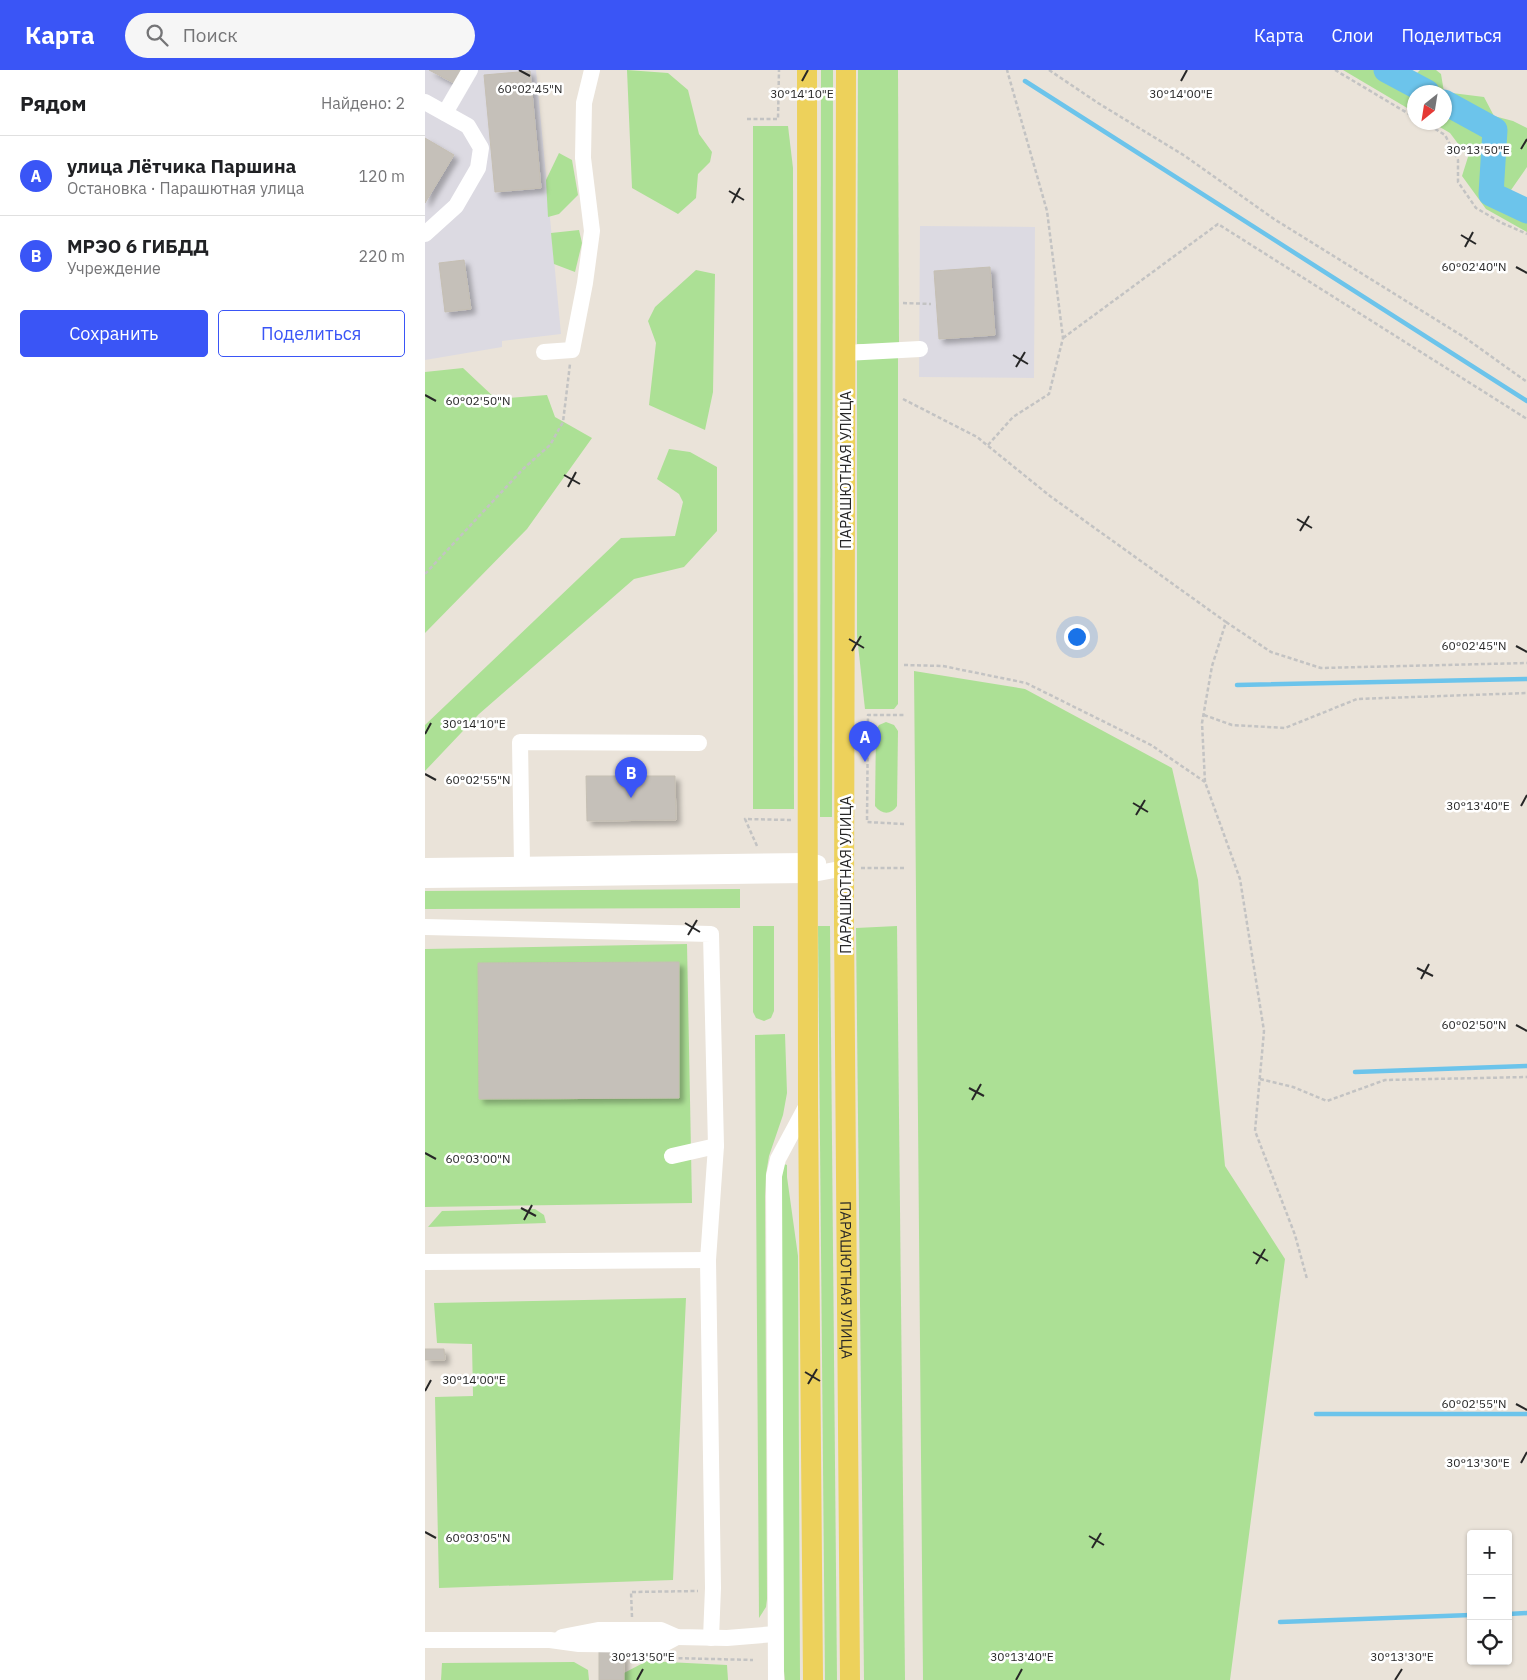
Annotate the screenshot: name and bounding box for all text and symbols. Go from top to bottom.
search box [125,13,475,58]
text: Карта [25,19,95,51]
icon: search [143,21,171,49]
text: Поиск [183,23,238,47]
text: Карта [1254,24,1304,47]
text: Слои [1332,24,1374,47]
text: Поделиться [1402,24,1502,47]
text: 60°02'45"N [497,81,563,96]
north arrow [1407,85,1452,130]
text: 30°14'10"E [770,86,834,101]
text: 30°14'00"E [1149,86,1213,101]
text: Рядом [20,89,87,117]
text: Найдено: 2 [321,93,405,113]
text: 30°13'50"E [1446,142,1510,157]
text: улица Лётчика Паршина [67,154,296,178]
text: A [31,166,41,186]
text: 120 m [358,166,405,186]
text: Остановка · Парашютная улица [67,178,304,198]
text: МРЭО 6 ГИБДД [67,234,209,258]
text: B [31,246,41,266]
text: 220 m [358,246,405,266]
text: Учреждение [67,258,161,278]
text: 60°02'40"N [1441,259,1507,274]
button: Сохранить [20,310,208,357]
button: Поделиться [218,310,405,357]
street label: ПАРАШЮТНАЯ УЛИЦА [836,391,855,549]
text: 60°02'50"N [445,393,511,408]
your location [1064,624,1090,650]
text: 60°02'45"N [1441,638,1507,653]
text: 30°14'10"E [442,716,506,731]
pin: A [849,721,881,762]
pin: B [615,757,647,798]
text: 60°02'55"N [445,772,511,787]
street label: ПАРАШЮТНАЯ УЛИЦА [836,796,855,954]
text: 30°13'40"E [1446,798,1510,813]
text: 60°02'50"N [1441,1017,1507,1032]
text: 60°03'00"N [445,1151,511,1166]
street label: ПАРАШЮТНАЯ УЛИЦА [837,1201,857,1360]
text: 30°14'00"E [442,1372,506,1387]
text: 60°02'55"N [1441,1396,1507,1411]
text: 30°13'30"E [1446,1455,1510,1470]
text: 60°03'05"N [445,1530,511,1545]
map controls [1467,1530,1512,1665]
button: + [1467,1530,1512,1575]
button: − [1467,1575,1512,1620]
button: locate [1467,1620,1512,1665]
text: 30°13'50"E [611,1649,675,1664]
text: 30°13'40"E [990,1649,1054,1664]
text: 30°13'30"E [1370,1649,1434,1664]

